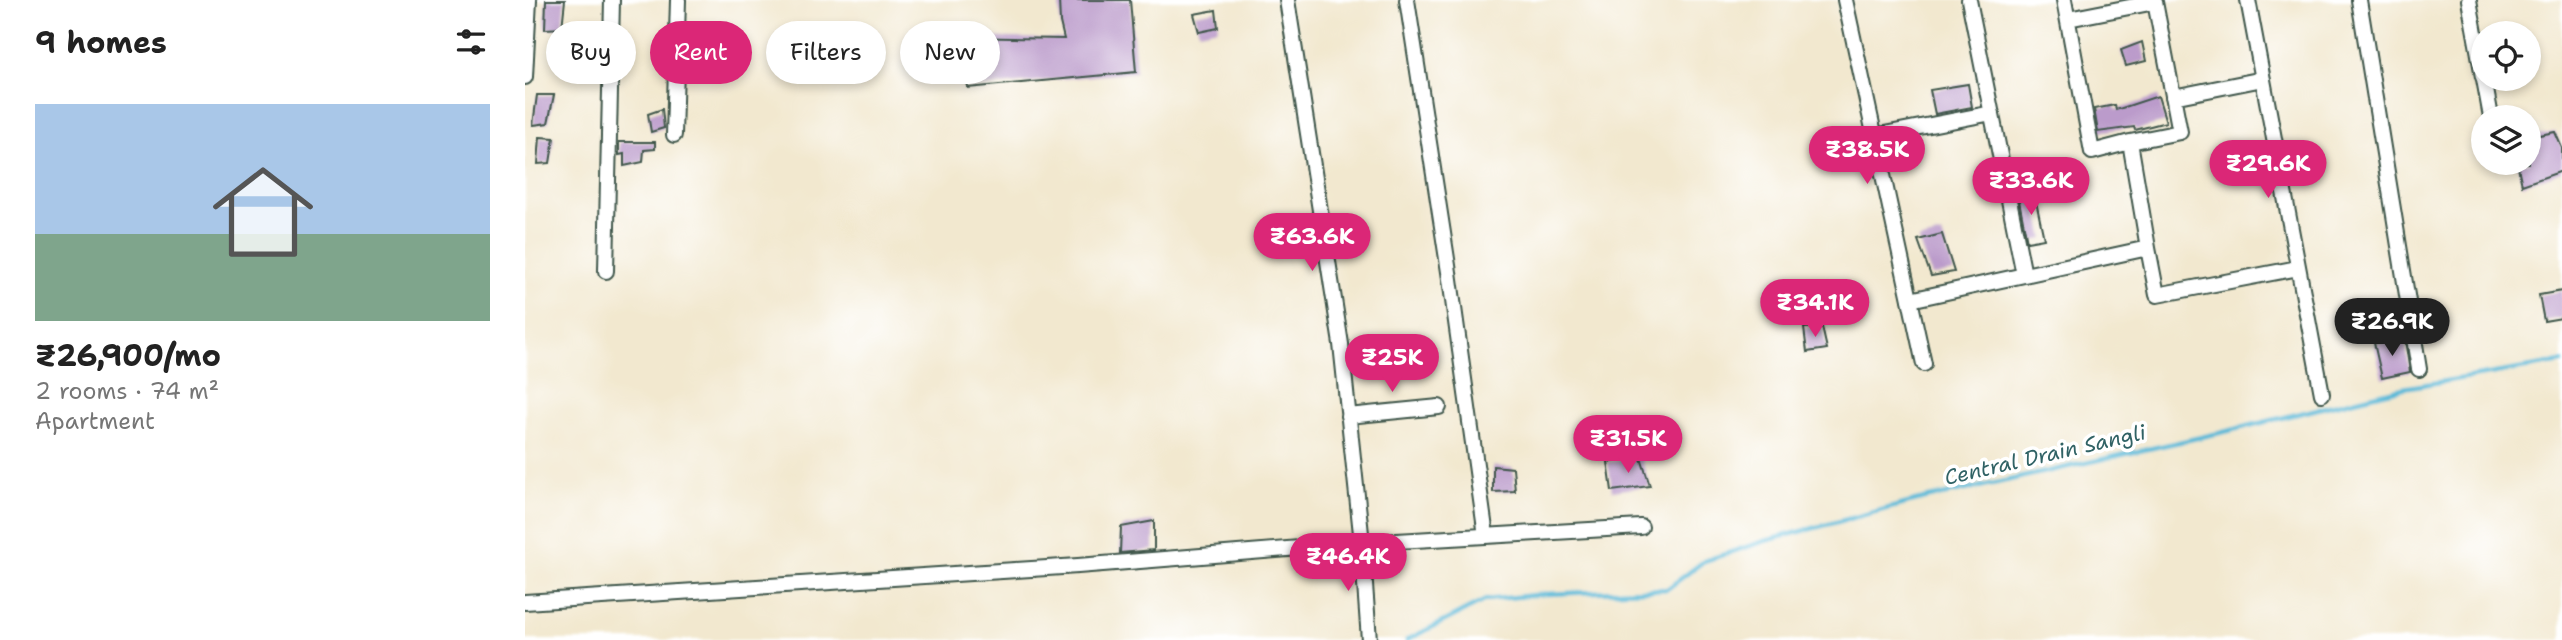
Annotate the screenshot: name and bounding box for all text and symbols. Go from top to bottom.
chip: Buy [546,21,636,84]
chip: Rent [650,21,752,84]
chip: Filters [766,21,886,84]
chip: New [900,21,1000,84]
map controls [2471,21,2541,175]
button: locate [2471,21,2541,91]
text: 9 homes [35,22,167,63]
icon: filters [452,23,490,61]
button: layers [2471,105,2541,175]
pin: ₹38.5K [1810,127,1924,186]
text: ₹38.5K [1825,134,1909,164]
pin: ₹29.6K [2211,140,2325,200]
text: ₹29.6K [2225,148,2311,178]
icon: home [200,149,326,275]
pin: ₹33.6K [1974,158,2088,217]
text: ₹33.6K [1988,165,2074,195]
pin: ₹63.6K [1255,214,1369,273]
text: ₹63.6K [1270,221,1354,251]
pin: ₹34.1K [1758,280,1872,339]
text: ₹34.1K [1776,287,1854,317]
pin: ₹26.9K [2335,298,2449,358]
text: ₹26.9K [2351,306,2433,336]
pin: ₹25K [1351,334,1433,394]
text: ₹26,900/mo [35,335,221,376]
text: ₹25K [1361,342,1423,372]
text: 2 rooms · 74 m² [35,376,219,406]
text: Apartment [35,406,155,436]
pin: ₹31.5K [1571,416,1685,475]
water label: Central Drain Sangli [1942,418,2149,492]
text: ₹31.5K [1589,423,1667,453]
pin: ₹46.4K [1291,534,1405,593]
text: ₹46.4K [1306,541,1390,571]

